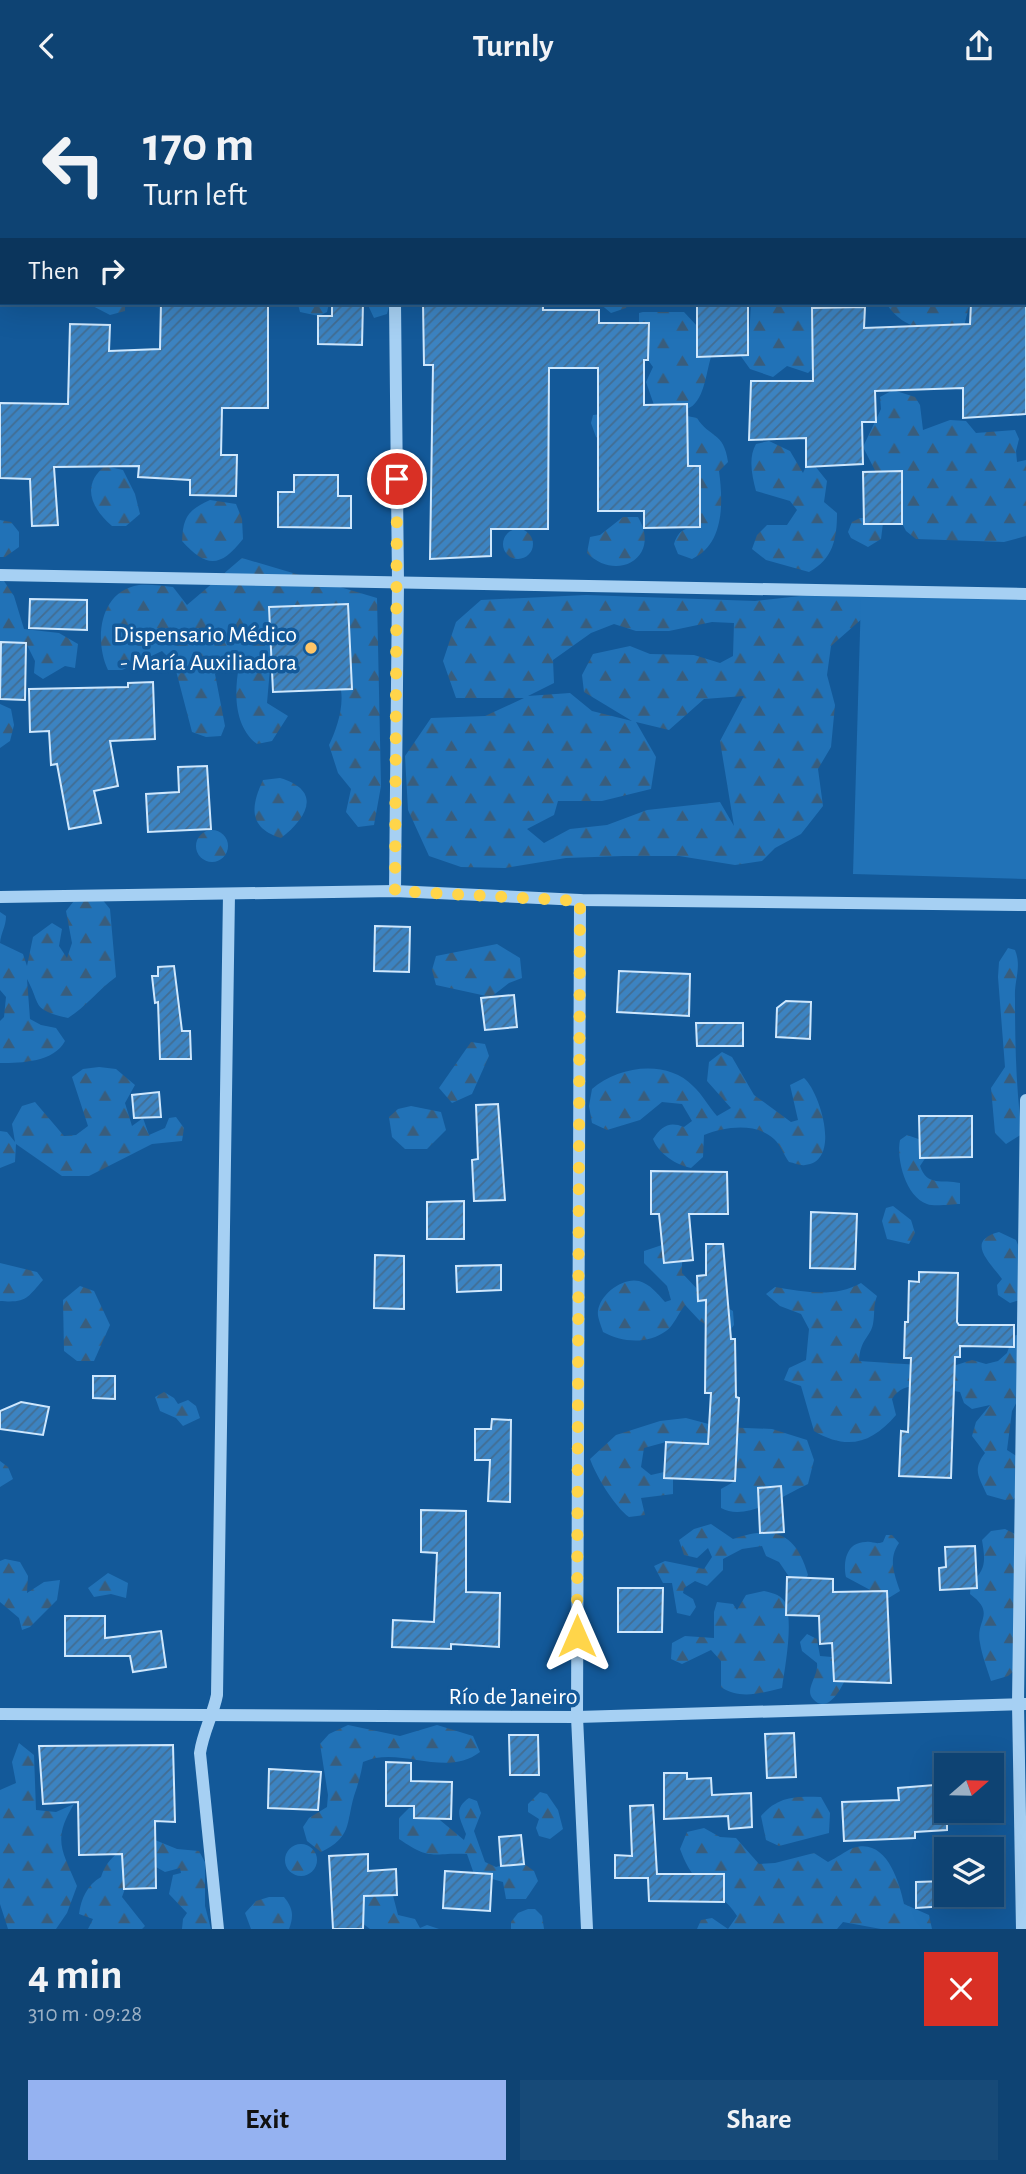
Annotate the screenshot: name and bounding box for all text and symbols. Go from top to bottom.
icon: back [28,27,66,65]
icon: share [960,27,998,65]
text: Turnly [472,30,554,62]
icon: left [28,119,119,210]
text: 170 m [143,121,254,170]
text: Turn left [143,179,247,211]
icon: right [93,252,131,290]
text: Then [28,258,79,284]
pin [367,449,427,509]
icon: arrive [378,460,416,498]
place label: Dispensario Médico - María Auxiliadora [113,623,297,675]
marker: Dispensario Médico - María Auxiliadora [303,640,319,656]
position arrow [540,1599,614,1673]
street label: Río de Janeiro [449,1685,577,1709]
north arrow [934,1753,1004,1823]
map controls [934,1753,1004,1907]
button: layers [934,1837,1004,1907]
button: close [924,1952,998,2026]
text: 4 min [28,1954,123,1996]
text: 310 m · 09:28 [28,2003,142,2026]
button: Exit [28,2080,506,2160]
button: Share [520,2080,998,2160]

